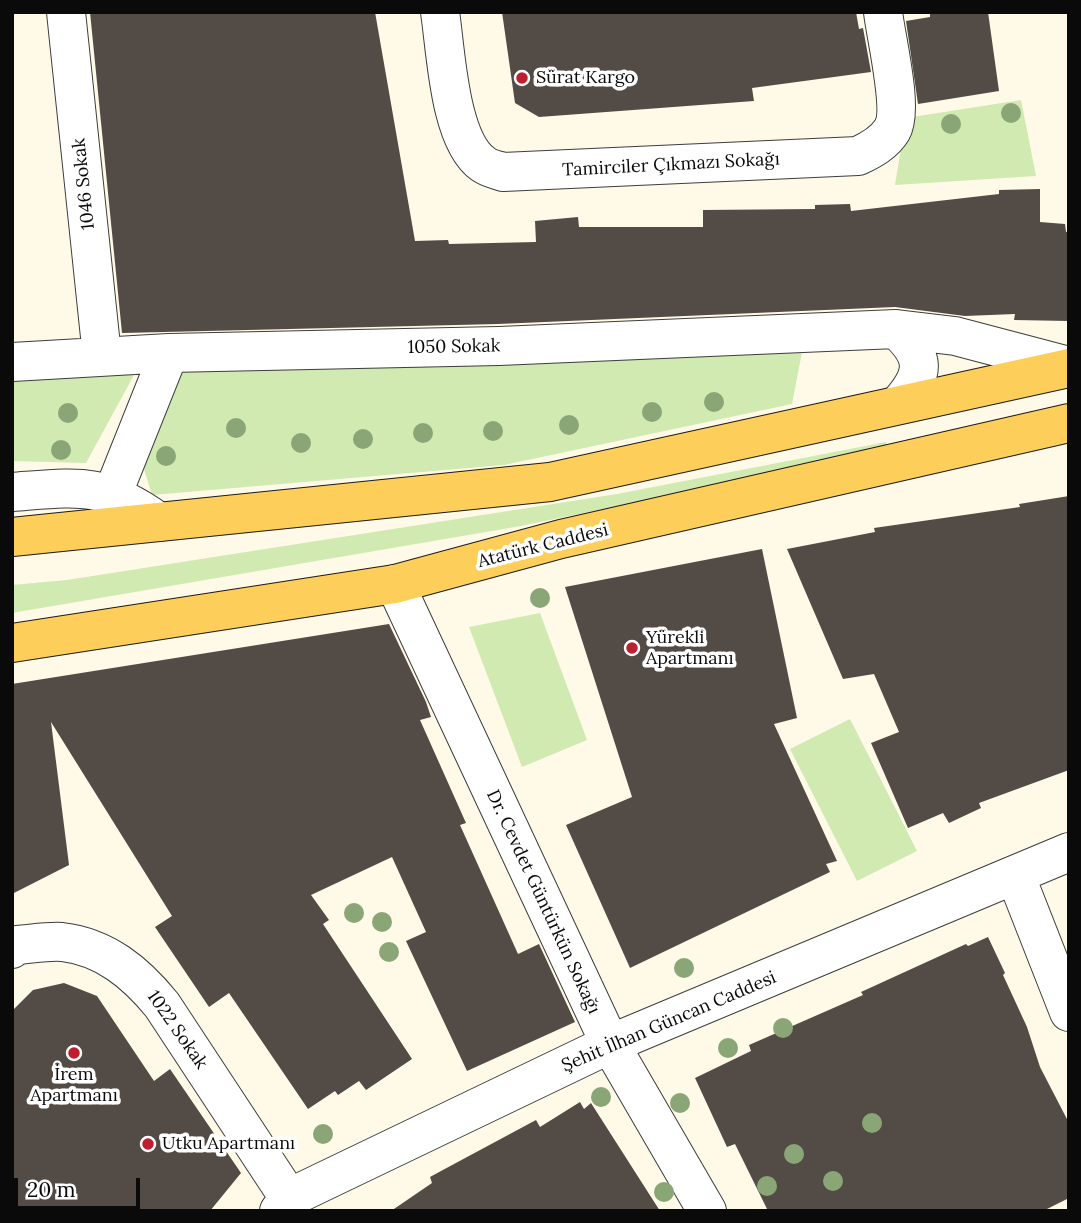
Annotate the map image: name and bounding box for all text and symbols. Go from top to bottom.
place label: Sürat Kargo [536,67,635,89]
marker: Sürat Kargo [514,70,530,86]
street label: 1046 Sokak [68,137,100,231]
street label: Tamirciler Çıkmazı Sokağı [562,149,780,181]
street label: 1050 Sokak [407,335,501,359]
street label: Atatürk Caddesi [476,519,610,573]
place label: Yürekli Apartmanı [646,627,734,670]
marker: Yürekli Apartmanı [624,640,640,656]
street label: Dr. Cevdet Güntürkün Sokağı [481,787,605,1017]
street label: Şehit İlhan Güncan Caddesi [559,967,779,1077]
street label: 1022 Sokak [142,987,212,1073]
marker: İrem Apartmanı [66,1045,82,1061]
place label: İrem Apartmanı [30,1064,118,1106]
place label: Utku Apartmanı [162,1133,295,1155]
marker: Utku Apartmanı [140,1136,156,1152]
scale bar [18,1164,144,1208]
text: 20 m [27,1176,76,1203]

